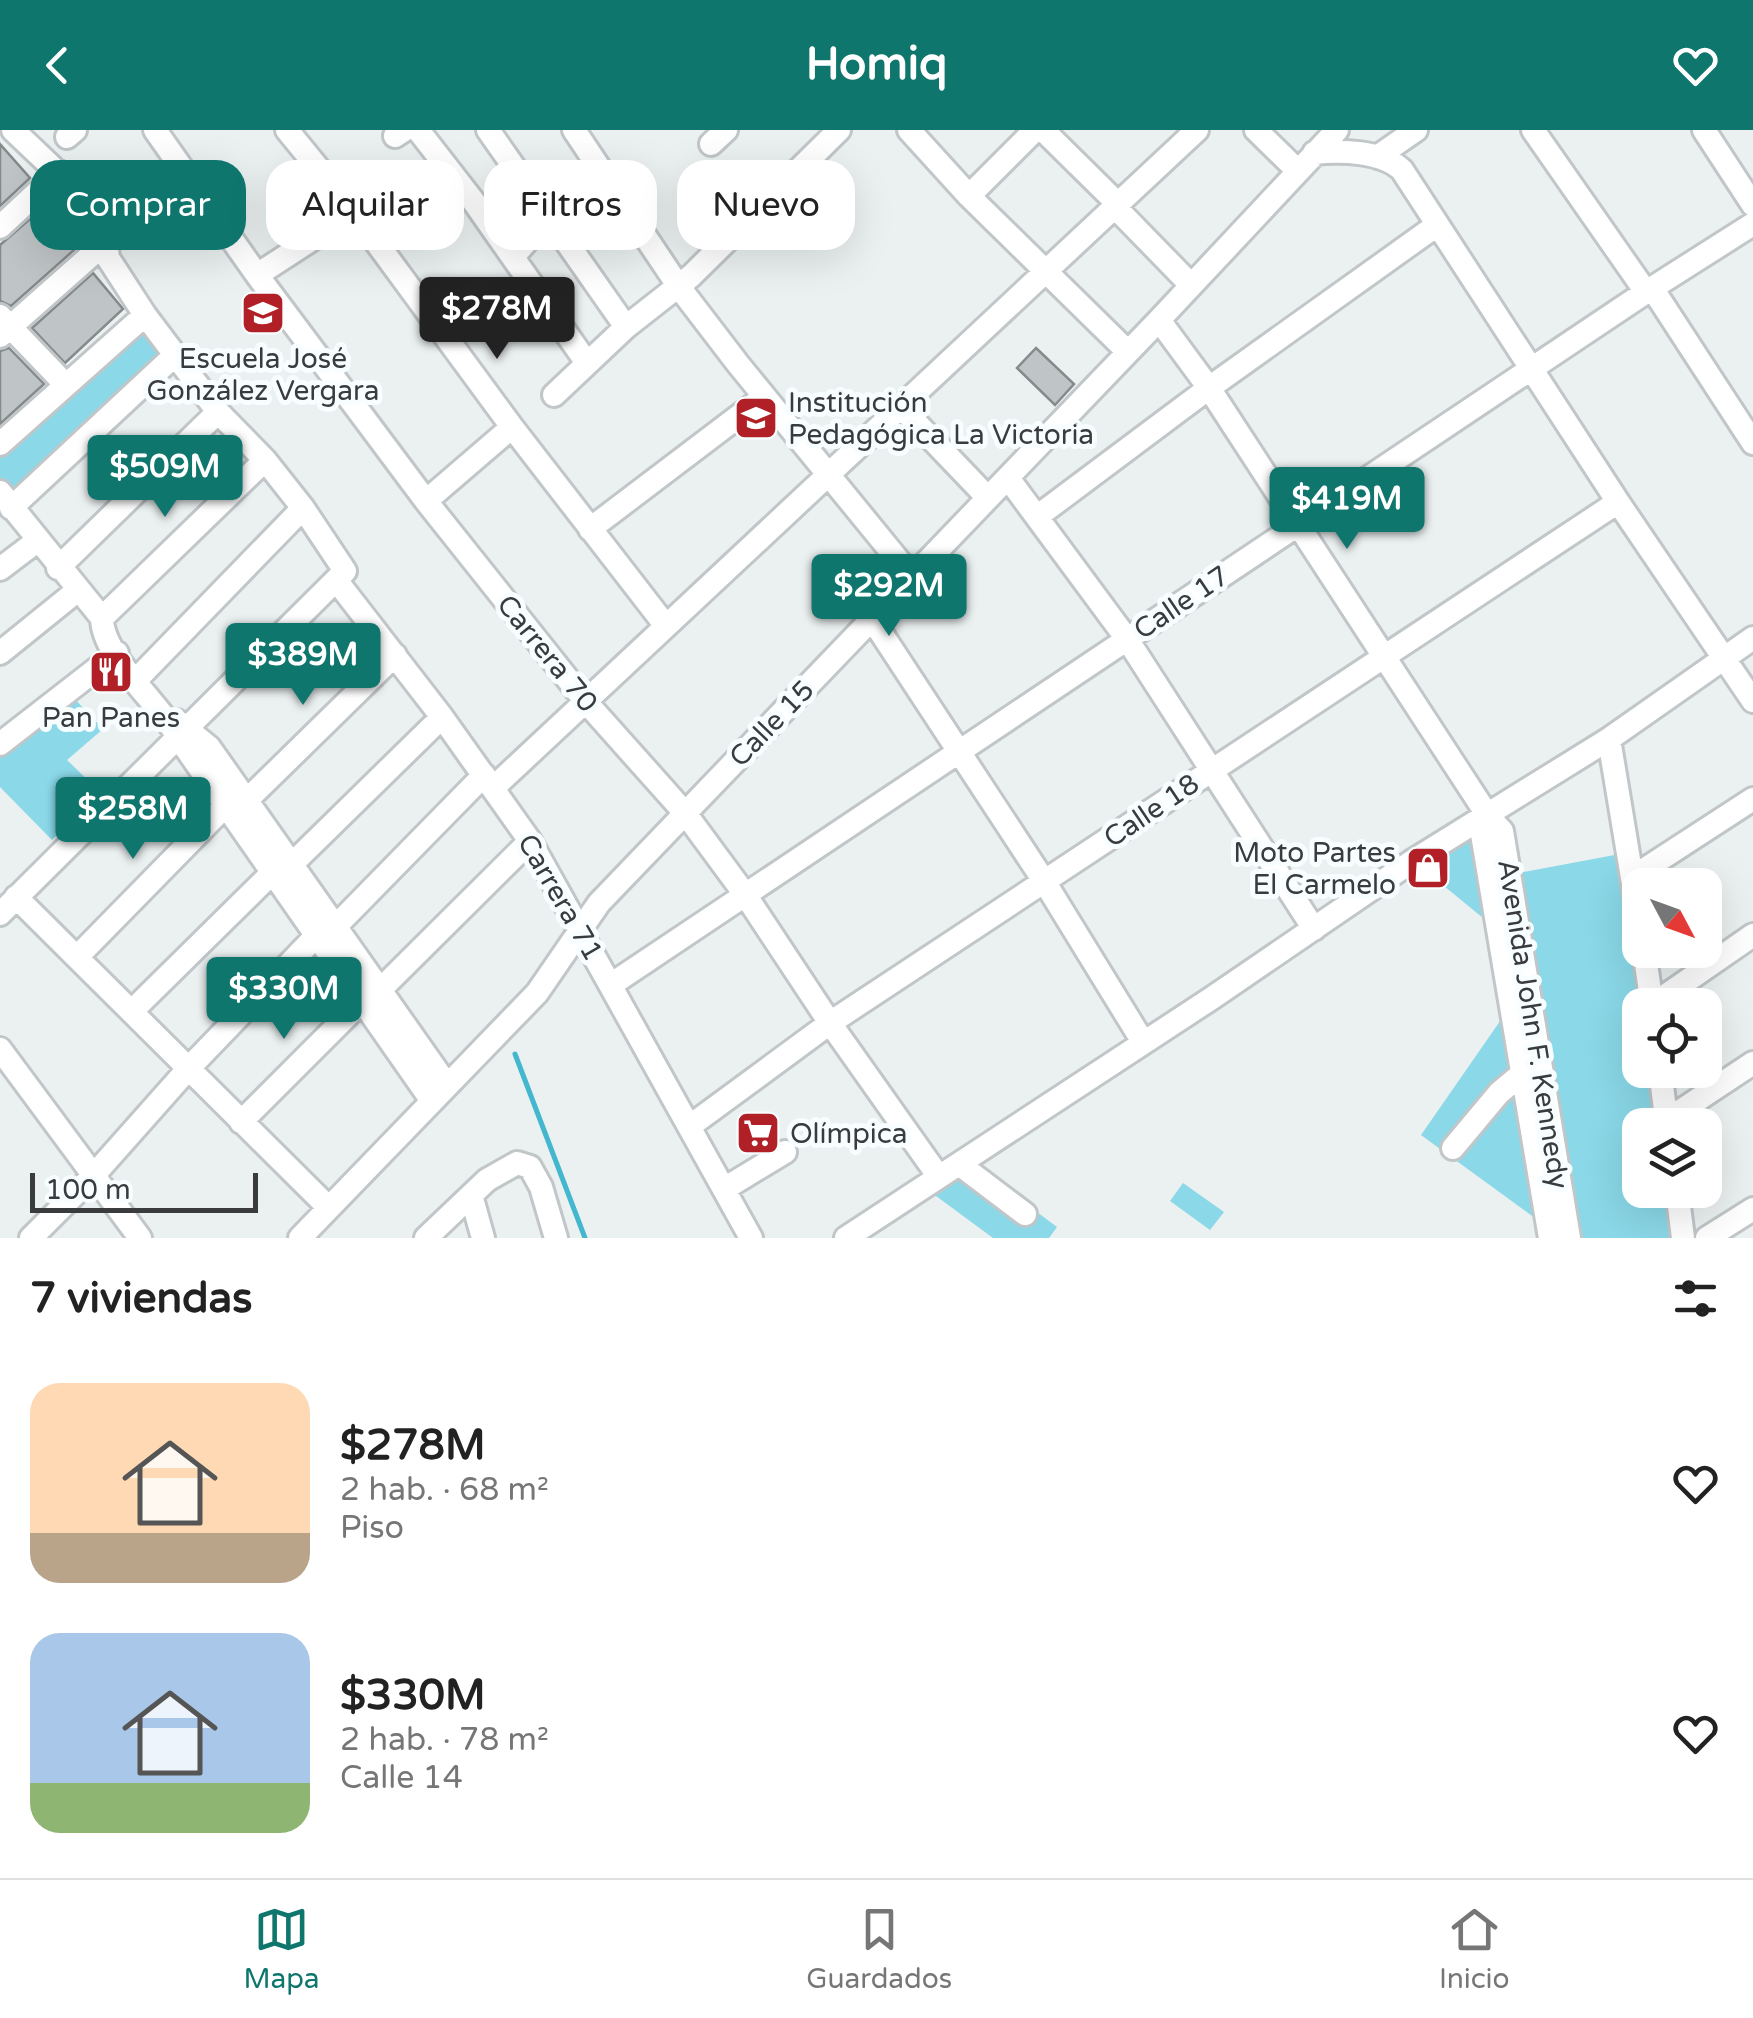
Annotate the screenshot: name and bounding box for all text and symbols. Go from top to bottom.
icon: back [30,38,85,93]
text: Homiq [806,38,947,92]
icon: heart [1668,38,1723,93]
chip: Comprar [30,160,246,250]
chip: Alquilar [266,160,464,250]
chip: Filtros [484,160,657,250]
chip: Nuevo [677,160,855,250]
pin: $278M [427,277,567,362]
school or university icon: Escuela José González Vergara [240,290,286,336]
text: $278M [442,290,552,328]
place label: Escuela José González Vergara [147,342,379,408]
place label: Institución Pedagógica La Victoria [788,386,1094,452]
school or university icon: Institución Pedagógica La Victoria [733,395,779,441]
pin: $509M [95,435,235,520]
text: $509M [110,448,220,486]
pin: $419M [1277,467,1417,552]
text: $419M [1292,480,1402,518]
pin: $292M [819,554,959,639]
street label: Calle 17 [1128,559,1236,647]
text: $292M [834,567,944,605]
street label: Carrera 70 [490,588,605,719]
pin: $389M [233,623,373,708]
text: $389M [248,636,358,674]
restaurant icon: Pan Panes [88,649,134,695]
street label: Calle 15 [722,673,821,774]
place label: Pan Panes [42,701,180,735]
street label: Calle 18 [1098,767,1206,855]
pin: $258M [63,777,203,862]
text: $258M [78,790,188,828]
street label: Carrera 71 [510,828,610,967]
place label: Moto Partes El Carmelo [1233,836,1396,902]
shop icon: Moto Partes El Carmelo [1405,845,1451,891]
street label: Avenida John F. Kennedy [1490,857,1576,1191]
north arrow [1622,868,1722,968]
map controls [1622,868,1722,1208]
pin: $330M [214,957,354,1042]
text: $330M [229,970,339,1008]
button: locate [1622,988,1722,1088]
button: layers [1622,1108,1722,1208]
supermarket icon: Olímpica [735,1110,781,1156]
place label: Olímpica [790,1117,907,1151]
scale bar [30,1168,258,1212]
text: 100 m [45,1173,131,1207]
icon: filters [1668,1271,1723,1326]
text: 7 viviendas [30,1273,252,1324]
text: $278M [340,1420,486,1471]
icon: home [110,1423,230,1543]
icon: heart [1668,1456,1723,1511]
text: 2 hab. · 68 m² [340,1471,549,1509]
text: Piso [340,1509,404,1547]
text: $330M [340,1670,486,1721]
icon: home [110,1673,230,1793]
icon: heart [1668,1706,1723,1761]
text: 2 hab. · 78 m² [340,1721,549,1759]
text: Calle 14 [340,1759,463,1797]
tab: Mapa [243,1902,320,1996]
tab: Guardados [806,1902,952,1996]
tab: Inicio [1439,1902,1510,1996]

